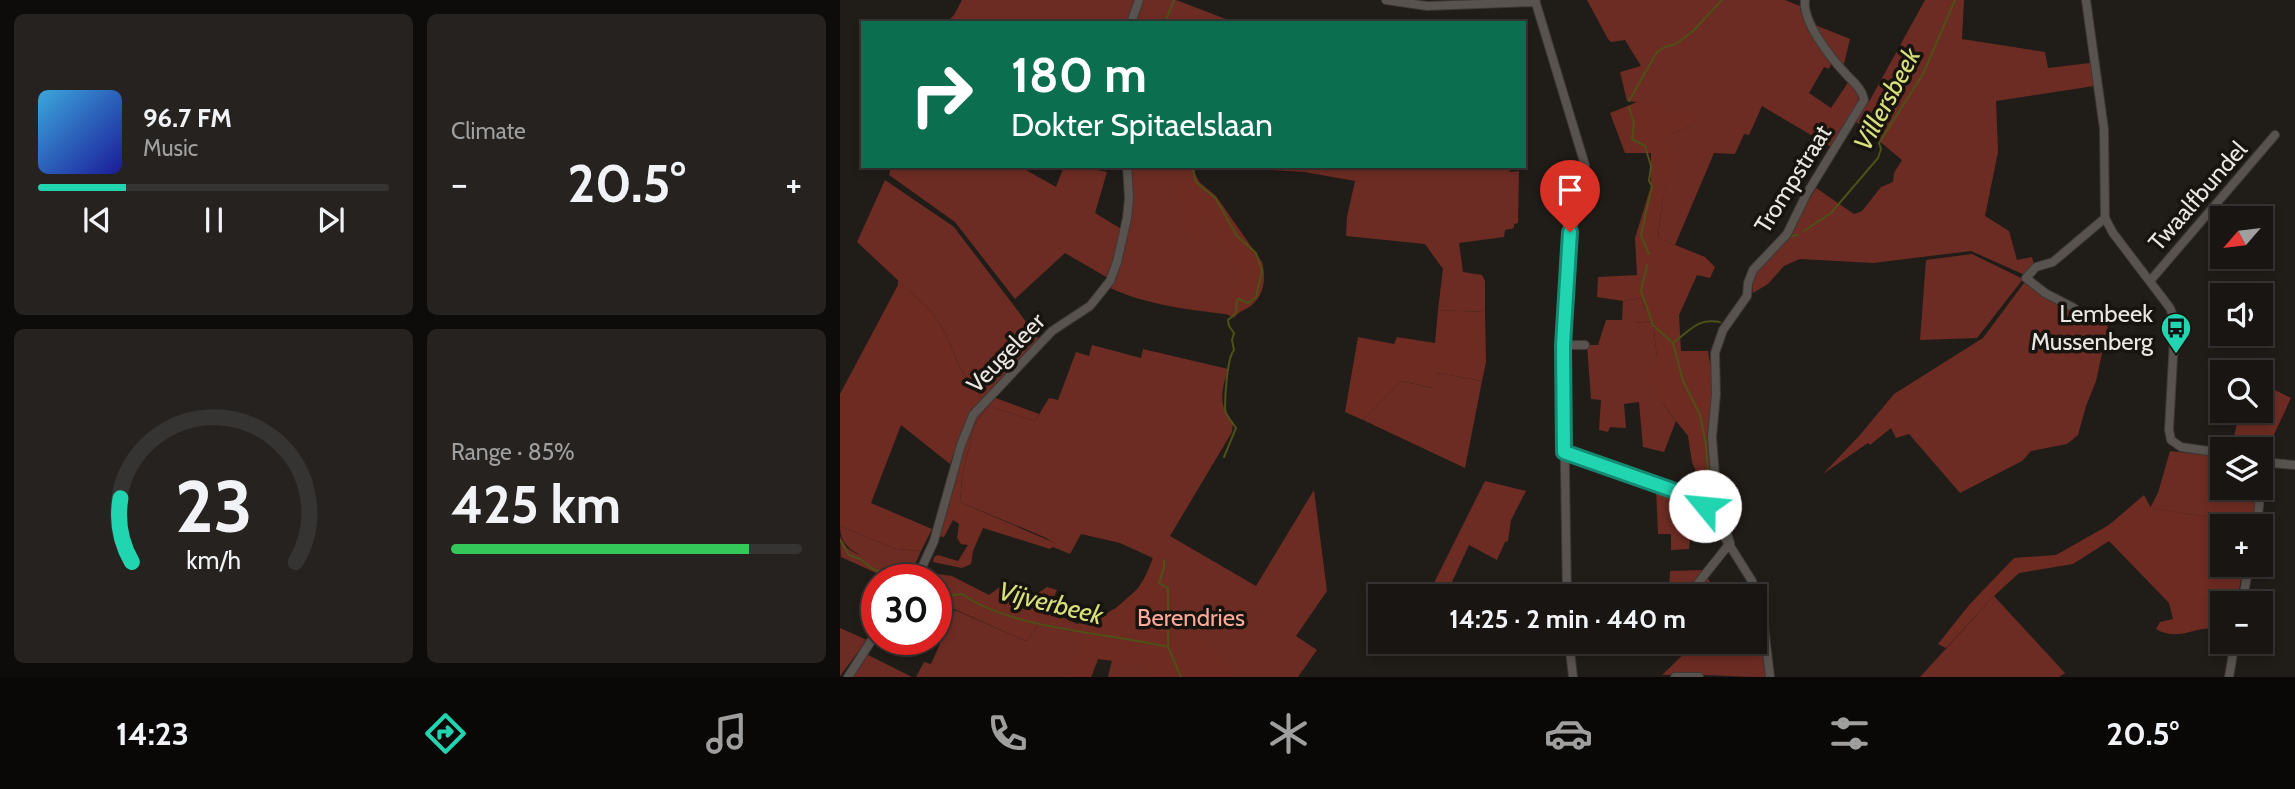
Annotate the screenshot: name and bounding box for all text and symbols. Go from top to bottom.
water label: Villersbeek [1847,42,1928,156]
text: 180 m [1011,45,1147,104]
icon: right [896,49,987,140]
text: 96.7 FM [143,102,232,134]
text: Dokter Spitaelslaan [1011,105,1273,144]
text: Climate [451,117,526,145]
street label: Trompstraat [1748,119,1837,238]
text: Music [143,134,198,162]
street label: Twaalfbundel [2142,135,2253,256]
text: 20.5° [567,152,686,215]
text: − [451,160,468,207]
text: + [785,160,802,207]
pin [1540,160,1600,232]
icon: arrive [1551,171,1589,209]
icon: previous [78,201,116,239]
icon: pause [195,201,233,239]
icon: next [312,201,350,239]
north arrow [2210,206,2273,270]
map controls [2210,206,2273,654]
button: sound [2210,283,2273,346]
place label: Lembeek Mussenberg [2031,299,2154,356]
street label: Veugeleer [960,306,1051,399]
bus stop icon: Lembeek Mussenberg [2159,311,2193,355]
button: search [2210,360,2273,423]
button: layers [2210,437,2273,500]
text: Range · 85% [451,438,575,466]
text: 23 [175,462,252,550]
position arrow [1668,469,1742,543]
text: 425 km [451,473,621,536]
button: + [2210,514,2273,577]
text: km/h [186,545,241,575]
speed limit sign: 30 [861,564,952,655]
water label: Vijverbeek [996,575,1107,632]
button: − [2210,591,2273,654]
park label: Berendries [1137,603,1245,632]
text: 14:25 · 2 min · 440 m [1449,603,1686,635]
icon: directions [421,709,470,758]
icon: music [702,709,751,758]
icon: phone [983,709,1032,758]
icon: climate [1264,709,1313,758]
icon: car [1544,709,1593,758]
icon: filters [1825,709,1874,758]
text: 14:23 [116,714,189,753]
text: 20.5° [2106,714,2179,753]

